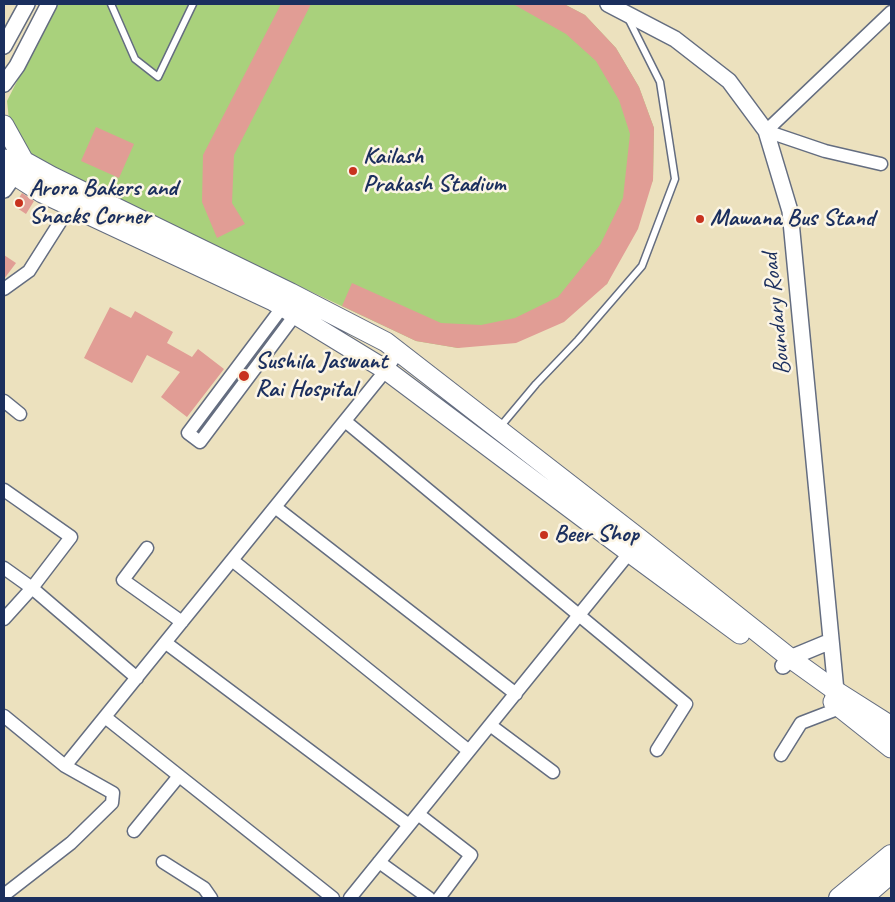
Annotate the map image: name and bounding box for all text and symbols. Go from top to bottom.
place label: Kailash Prakash Stadium [363,143,506,199]
marker: Kailash Prakash Stadium [347,165,359,177]
place label: Arora Bakers and Snacks Corner [29,175,177,231]
marker: Arora Bakers and Snacks Corner [13,197,25,209]
place label: Mawana Bus Stand [710,205,874,233]
marker: Mawana Bus Stand [694,213,706,225]
street label: Boundary Road [756,251,798,377]
place label: Sushila Jaswant Rai Hospital [255,348,387,404]
marker: Sushila Jaswant Rai Hospital [237,369,251,383]
place label: Beer Shop [554,521,639,549]
marker: Beer Shop [538,529,550,541]

